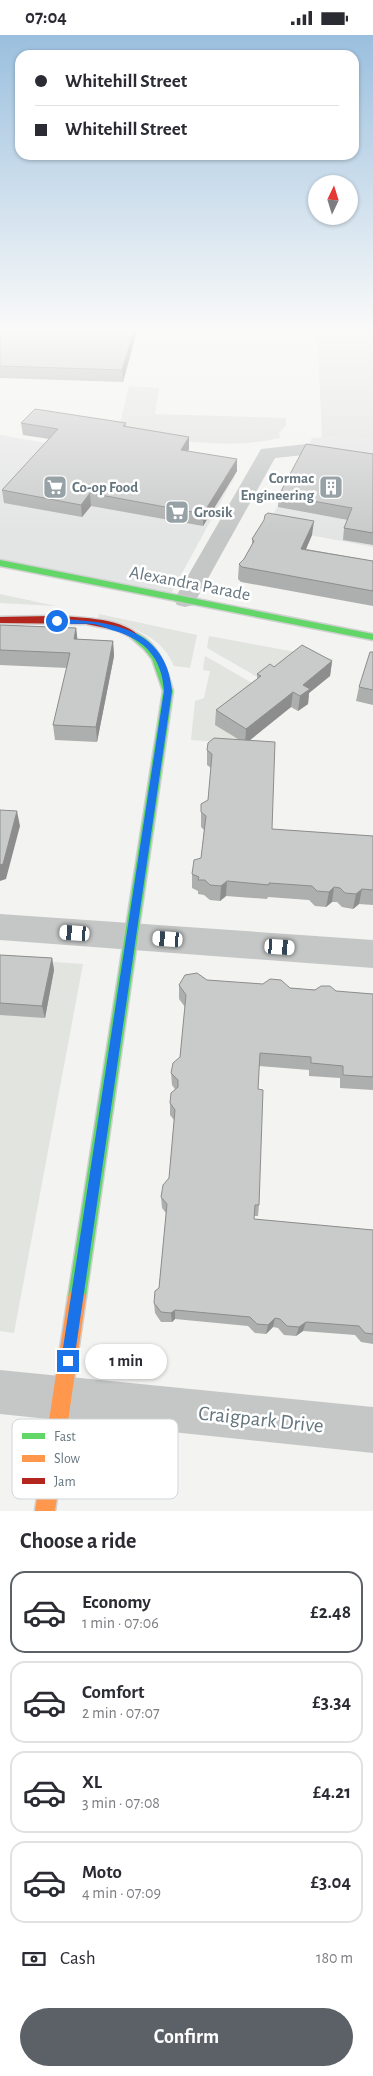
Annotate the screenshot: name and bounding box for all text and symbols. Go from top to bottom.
text: 07:04 [25,8,67,27]
text: Whitehill Street [65,72,187,91]
text: Whitehill Street [65,120,187,139]
north arrow [308,175,358,225]
map controls [308,175,358,225]
place label: Cormac Engineering [240,471,314,503]
supermarket icon: Co-op Food [42,474,68,500]
building icon: Cormac Engineering [318,474,344,500]
place label: Co-op Food [72,480,138,495]
supermarket icon: Grosik [164,499,190,525]
place label: Grosik [194,505,233,520]
street label: Alexandra Parade [128,563,252,605]
route start [46,610,68,632]
car [59,924,90,942]
car [152,930,183,948]
car [264,938,295,956]
callout: 1 min [86,1343,168,1379]
route end [57,1350,79,1372]
text: 1 min [109,1353,143,1369]
street label: Craigpark Drive [197,1402,325,1437]
legend [12,1419,178,1499]
text: Fast [54,1430,76,1444]
text: Slow [54,1452,81,1466]
text: Jam [54,1475,76,1489]
text: Choose a ride [20,1530,136,1552]
icon: car [22,1590,67,1635]
text: Economy [82,1593,151,1612]
text: £2.48 [310,1603,351,1622]
text: 1 min · 07:06 [82,1615,159,1631]
icon: car [22,1680,67,1725]
text: Comfort [82,1683,144,1702]
text: £3.34 [312,1693,351,1712]
text: 2 min · 07:07 [82,1705,160,1721]
icon: car [22,1770,67,1815]
text: XL [82,1773,102,1792]
text: £4.21 [313,1783,351,1802]
text: 3 min · 07:08 [82,1795,160,1811]
icon: car [22,1860,67,1905]
text: Moto [82,1863,122,1882]
text: £3.04 [311,1873,351,1892]
text: 4 min · 07:09 [82,1885,161,1901]
icon: cash [20,1945,48,1973]
text: Cash [60,1949,96,1968]
text: 180 m [316,1950,353,1966]
button: Confirm [20,2008,353,2066]

